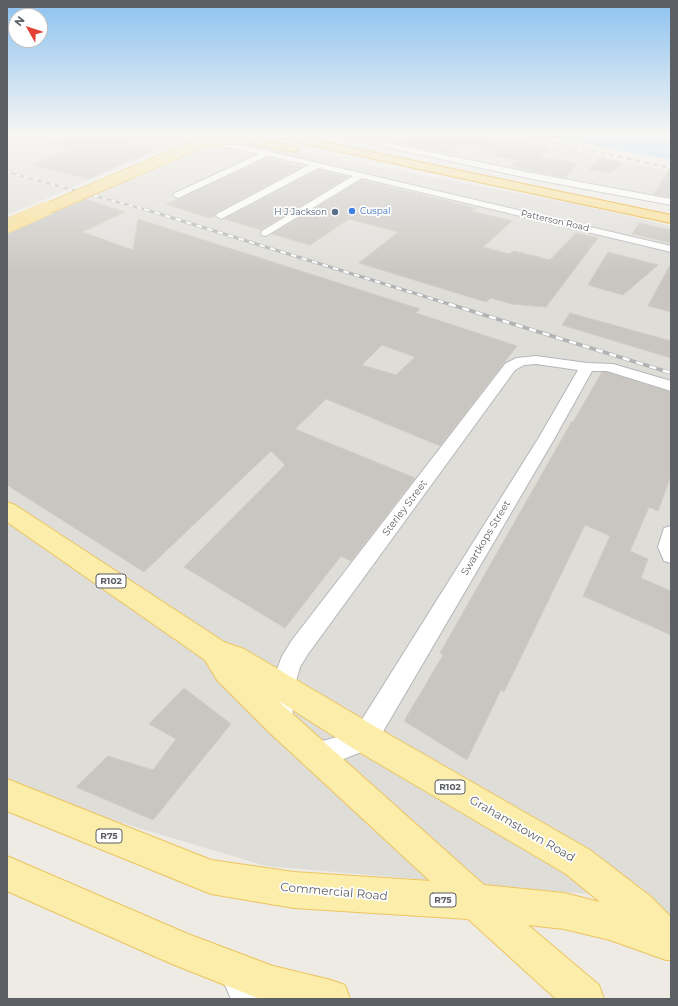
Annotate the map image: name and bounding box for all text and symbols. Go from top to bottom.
north arrow [8,8,48,48]
text: N [11,13,28,29]
marker: Cuspal [347,206,357,216]
place label: Cuspal [360,206,390,216]
place label: H J Jackson [274,207,327,217]
marker: H J Jackson [330,207,340,217]
street label: Patterson Road [520,208,590,234]
street label: Sterley Street [380,478,430,538]
street label: Swartkops Street [459,498,513,578]
road number: R102 [96,574,126,588]
road number: R102 [435,780,465,794]
street label: Grahamstown Road [467,793,577,865]
road number: R75 [96,829,122,843]
street label: Commercial Road [280,880,388,904]
road number: R75 [430,893,456,907]

